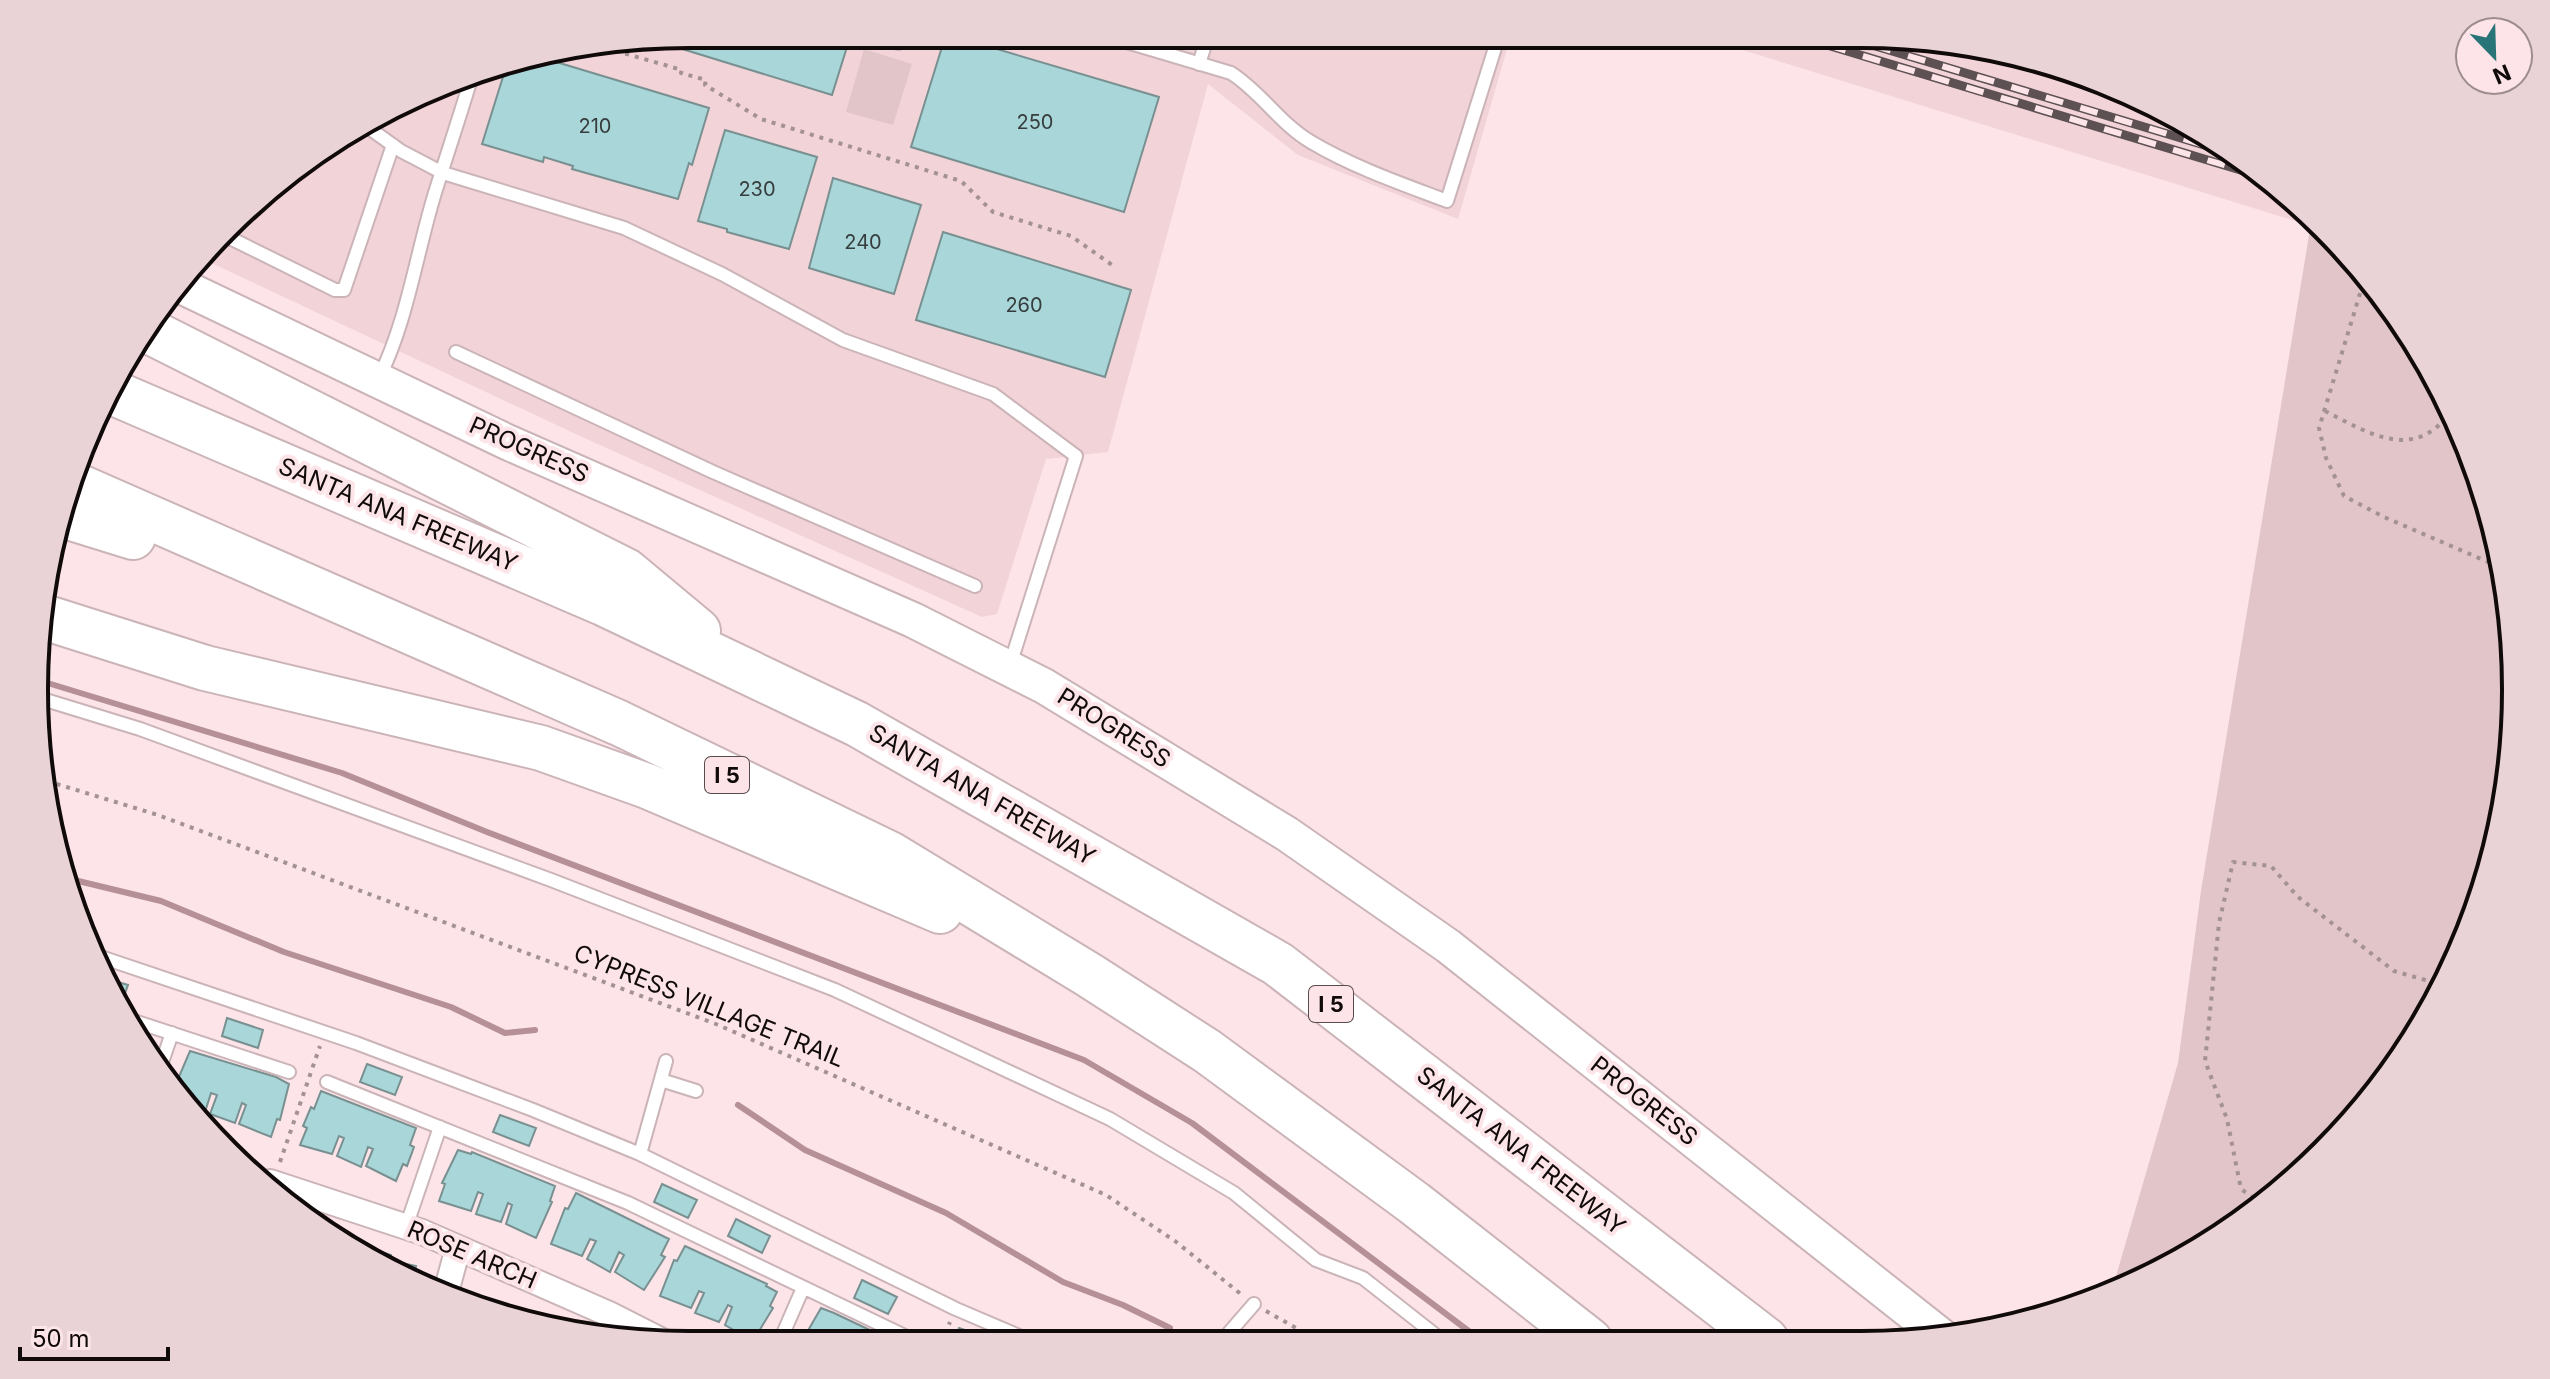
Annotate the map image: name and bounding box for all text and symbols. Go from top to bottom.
north arrow [2454,16,2534,96]
text: N [2489,59,2515,90]
house number: 250 [1017,110,1053,134]
house number: 210 [579,114,611,138]
house number: 230 [738,177,776,201]
house number: 240 [844,230,882,254]
house number: 260 [1005,293,1043,317]
street label: PROGRESS [465,410,593,489]
street label: SANTA ANA FREEWAY [274,451,522,578]
street label: PROGRESS [1052,681,1176,774]
street label: SANTA ANA FREEWAY [864,718,1101,871]
road number: I 5 [705,757,749,793]
street label: CYPRESS VILLAGE TRAIL [570,938,849,1073]
road number: I 5 [1309,986,1353,1022]
street label: PROGRESS [1585,1050,1704,1151]
street label: SANTA ANA FREEWAY [1411,1060,1631,1241]
street label: ROSE ARCH [403,1214,541,1295]
scale bar [20,1311,168,1361]
text: 50 m [32,1324,90,1353]

